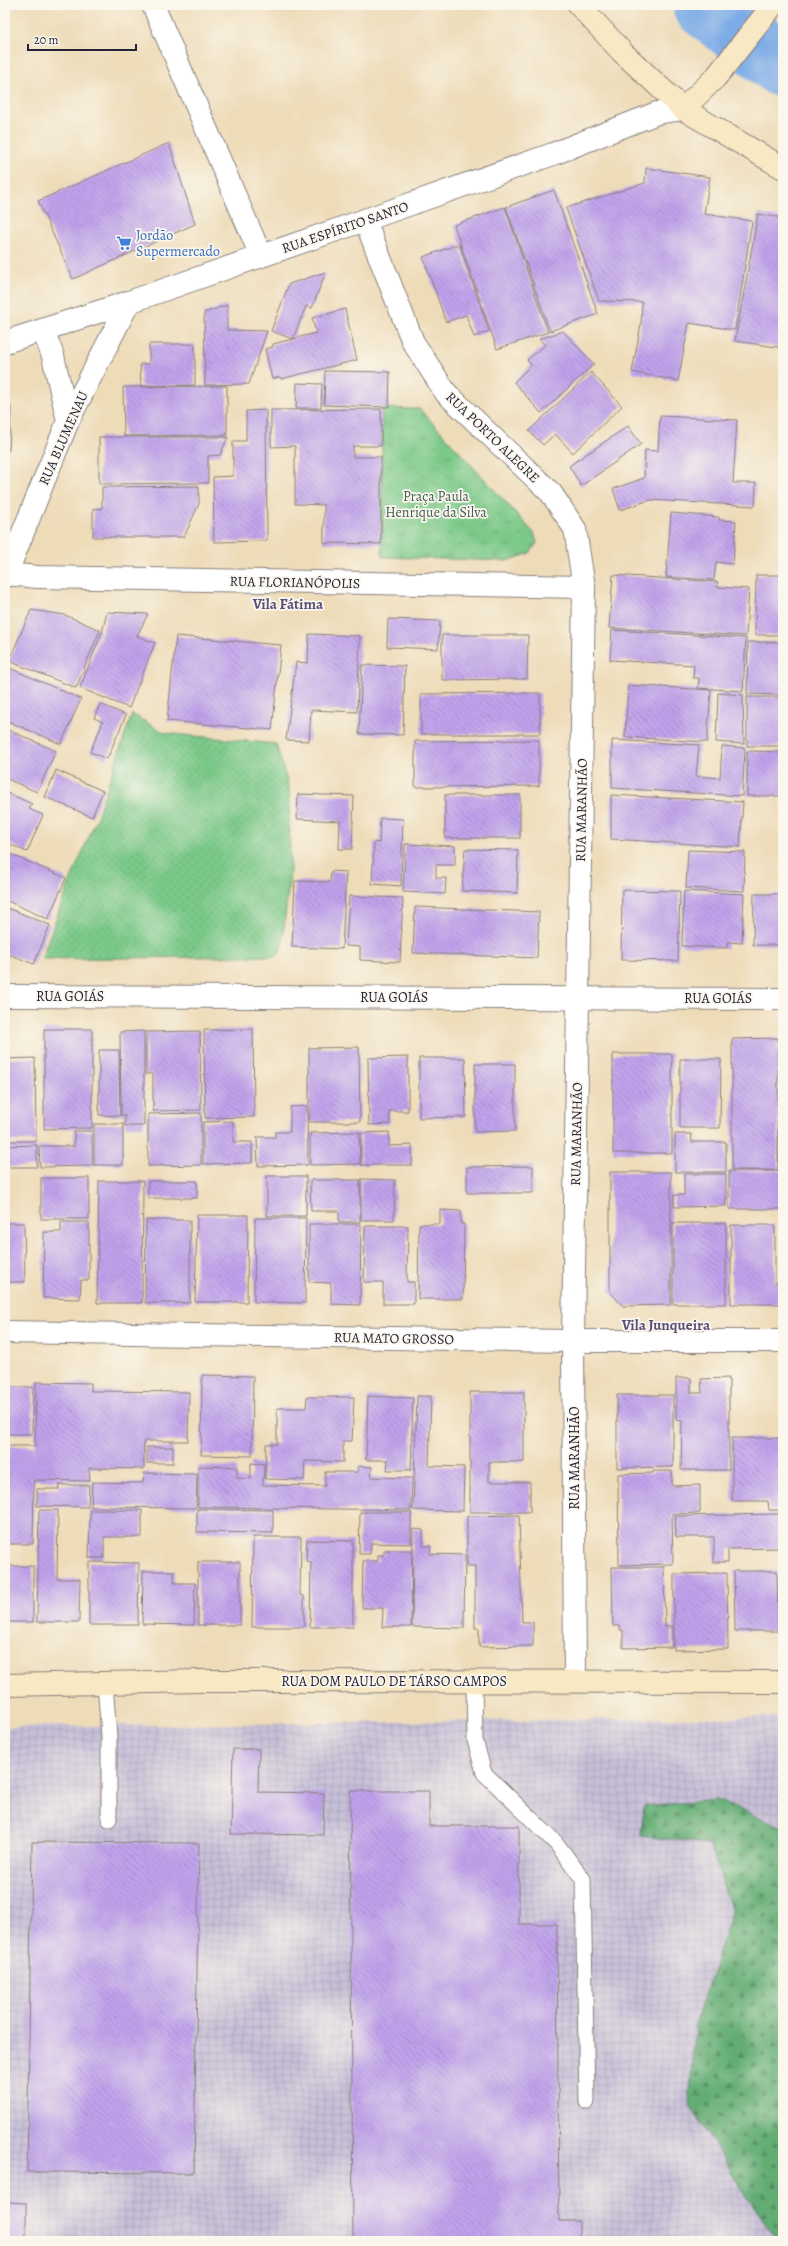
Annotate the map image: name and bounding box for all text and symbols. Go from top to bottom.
scale bar [28,26,136,52]
text: 20 m [34,32,58,48]
street label: RUA ESPÍRITO SANTO [279,197,411,258]
place label: Jordão Supermercado [136,226,220,261]
supermarket icon: Jordão Supermercado [115,234,133,252]
street label: RUA BLUMENAU [34,388,93,488]
street label: RUA PORTO ALEGRE [442,388,544,487]
park label: Praça Paula Henrique da Silva [385,487,487,522]
street label: RUA FLORIANÓPOLIS [229,572,360,593]
district label: Vila Fátima [252,594,324,614]
street label: RUA MARANHÃO [571,758,592,862]
street label: RUA GOIÁS [36,987,104,1006]
street label: RUA GOIÁS [360,988,428,1007]
street label: RUA GOIÁS [684,989,752,1008]
street label: RUA MARANHÃO [566,1082,587,1186]
district label: Vila Junqueira [621,1315,711,1335]
street label: RUA MATO GROSSO [334,1328,455,1349]
street label: RUA MARANHÃO [565,1406,584,1510]
street label: RUA DOM PAULO DE TÁRSO CAMPOS [281,1672,507,1691]

